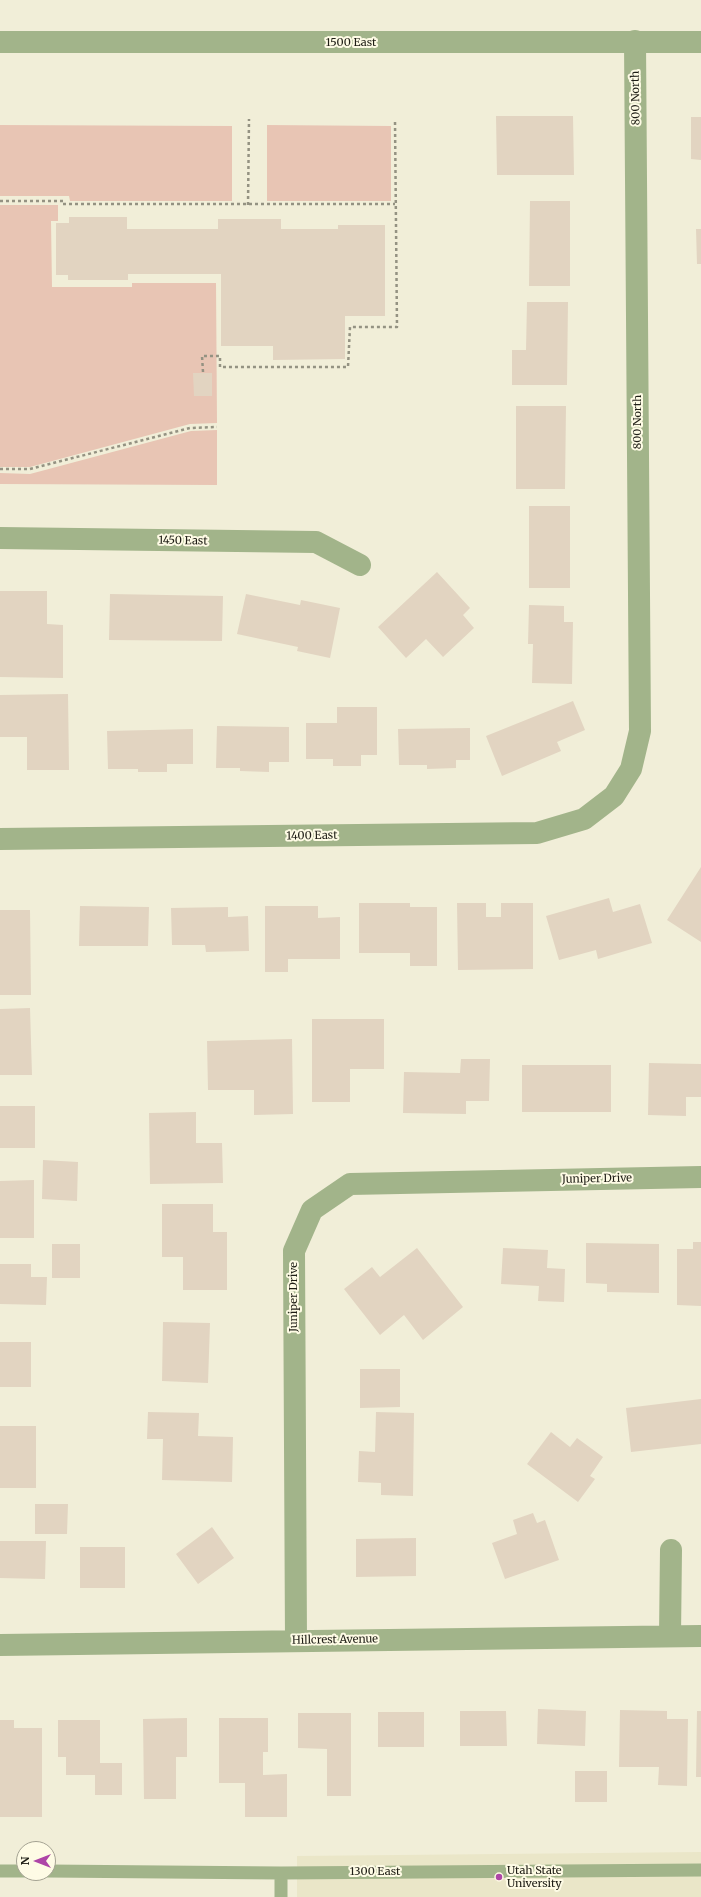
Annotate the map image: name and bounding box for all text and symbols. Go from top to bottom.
street label: 1500 East [326,36,376,50]
street label: 800 North [629,71,643,125]
street label: 800 North [631,395,645,449]
street label: 1450 East [158,534,208,548]
street label: 1400 East [286,829,338,843]
street label: Juniper Drive [562,1172,632,1186]
street label: Juniper Drive [287,1262,301,1332]
street label: Hillcrest Avenue [292,1633,378,1647]
north arrow [16,1841,56,1881]
text: N [18,1857,32,1865]
place label: Utah State University [507,1864,562,1890]
street label: 1300 East [350,1865,400,1879]
marker: Utah State University [494,1872,504,1882]

